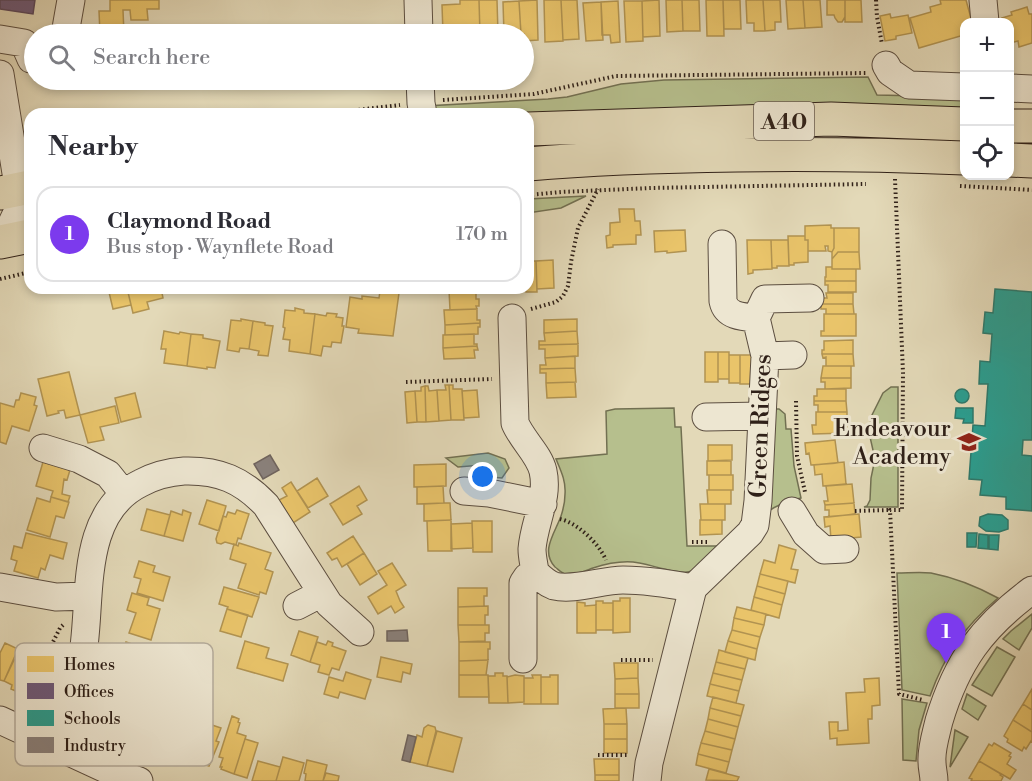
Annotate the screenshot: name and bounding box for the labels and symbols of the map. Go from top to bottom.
road number: A40 [754,102,814,140]
street label: Green Ridges [743,353,779,499]
place label: Endeavour Academy [833,414,951,472]
school or university icon: Endeavour Academy [956,429,982,455]
your location [468,462,497,491]
pin: 1 [926,614,966,663]
legend [15,643,213,766]
text: Homes [64,655,115,675]
text: Offices [64,682,114,702]
text: Schools [64,709,120,729]
text: Industry [64,736,126,756]

